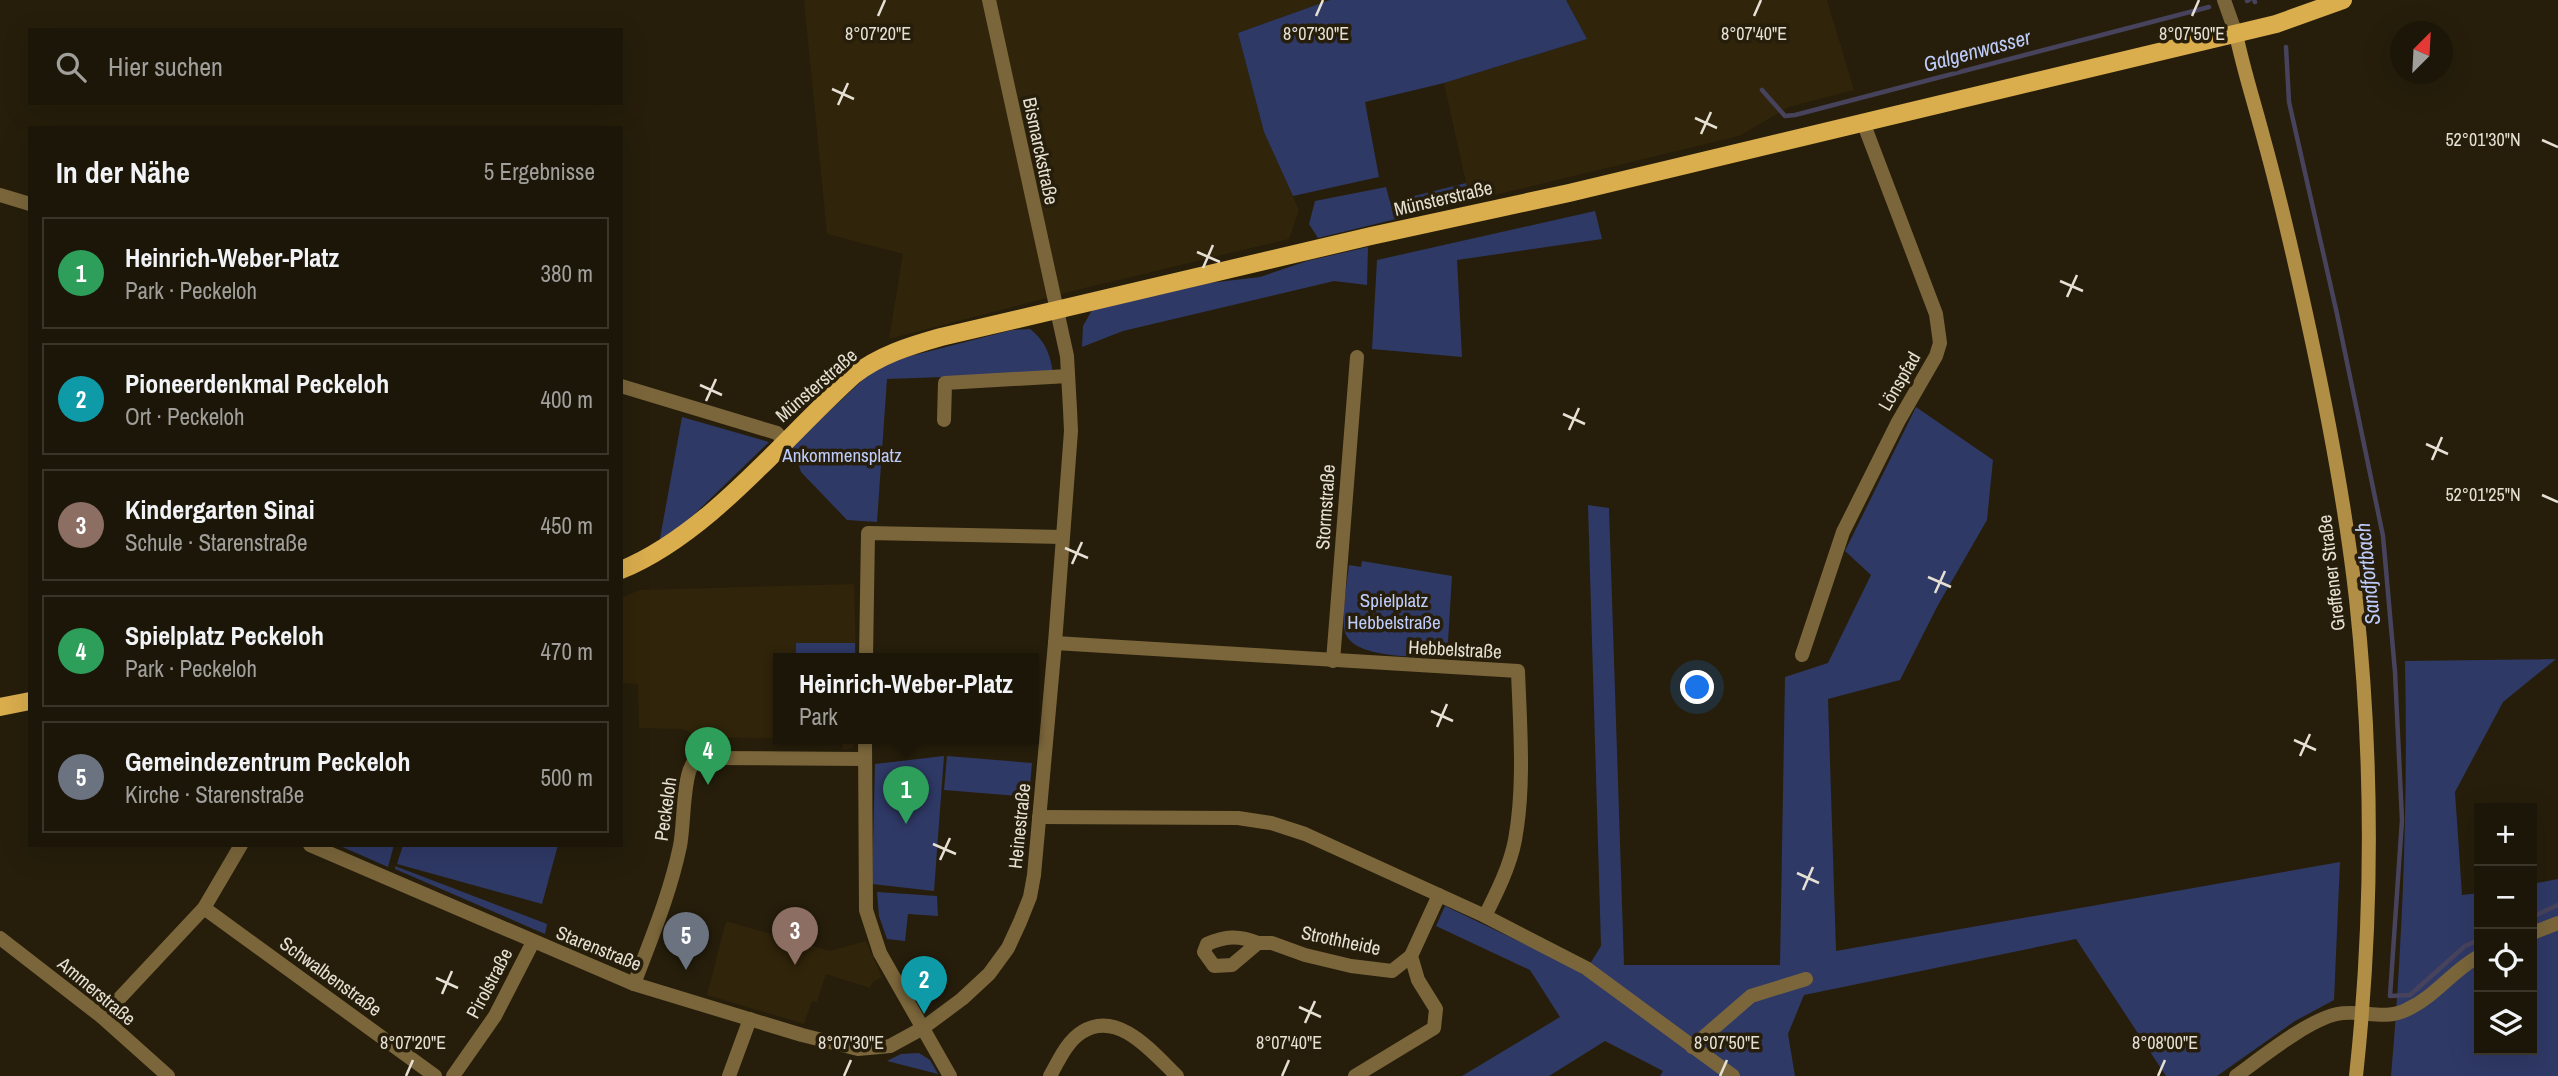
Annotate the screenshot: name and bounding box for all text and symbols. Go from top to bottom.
text: 8°07'20"E [845,21,911,46]
text: 8°07'30"E [1283,21,1349,46]
text: 8°07'40"E [1721,21,1787,46]
text: 8°07'50"E [2159,21,2225,46]
north arrow [2390,21,2453,84]
water label: Galgenwasser [1920,22,2035,79]
search box [28,28,623,105]
icon: search [52,48,90,86]
text: Hier suchen [108,49,223,84]
street label: Bismarckstraße [1017,95,1065,207]
text: 52°01'30"N [2445,127,2521,152]
text: In der Nähe [56,152,190,192]
text: 5 Ergebnisse [484,156,595,187]
street label: Münsterstraße [1391,174,1495,222]
text: Heinrich-Weber-Platz [125,240,339,275]
text: 1 [76,258,86,289]
text: 380 m [541,258,593,289]
text: Park · Peckeloh [125,275,257,306]
street label: Münsterstraße [770,342,862,428]
street label: Lönspfad [1872,347,1926,415]
text: Pioneerdenkmal Peckeloh [125,366,389,401]
text: 2 [76,384,86,415]
text: 400 m [541,384,593,415]
text: Ort · Peckeloh [125,401,245,432]
park label: Ankommensplatz [781,442,902,468]
street label: Stormstraße [1309,463,1341,551]
text: 52°01'25"N [2445,482,2521,507]
text: Kindergarten Sinai [125,492,315,527]
text: 3 [76,510,86,541]
text: 450 m [541,510,593,541]
street label: Greffener Straße [2311,514,2351,632]
water label: Sandfortbach [2348,522,2387,627]
text: Schule · Starenstraße [125,527,307,558]
park label: Spielplatz Hebbelstraße [1347,587,1441,635]
text: Spielplatz Peckeloh [125,618,324,653]
street label: Hebbelstraße [1408,634,1502,664]
text: 4 [76,636,86,667]
text: 470 m [541,636,593,667]
text: Park · Peckeloh [125,653,257,684]
popup [773,653,1039,744]
text: Heinrich-Weber-Platz [799,666,1013,701]
your location [1680,670,1714,704]
text: Park [799,701,838,732]
pin: 4 [685,727,731,785]
text: Gemeindezentrum Peckeloh [125,744,411,779]
text: 5 [76,762,86,793]
text: 500 m [541,762,593,793]
pin: 1 [883,766,929,824]
street label: Peckeloh [648,775,682,843]
text: Kirche · Starenstraße [125,779,304,810]
street label: Heinestraße [1002,782,1036,870]
map controls [2474,803,2537,1055]
button: + [2474,803,2537,866]
button: − [2474,866,2537,929]
pin: 3 [772,907,818,965]
pin: 5 [663,912,709,970]
street label: Starenstraße [552,919,646,977]
street label: Strothheide [1299,919,1383,961]
button: locate [2474,929,2537,992]
street label: Schwalbenstraße [275,930,387,1022]
street label: Pirolstraße [460,943,518,1023]
street label: Ammerstraße [52,950,141,1031]
pin: 2 [901,956,947,1014]
button: layers [2474,992,2537,1055]
text: 8°07'20"E [380,1030,446,1055]
text: 8°07'30"E [818,1030,884,1055]
text: 8°07'40"E [1256,1030,1322,1055]
text: 8°07'50"E [1694,1030,1760,1055]
text: 8°08'00"E [2132,1030,2198,1055]

